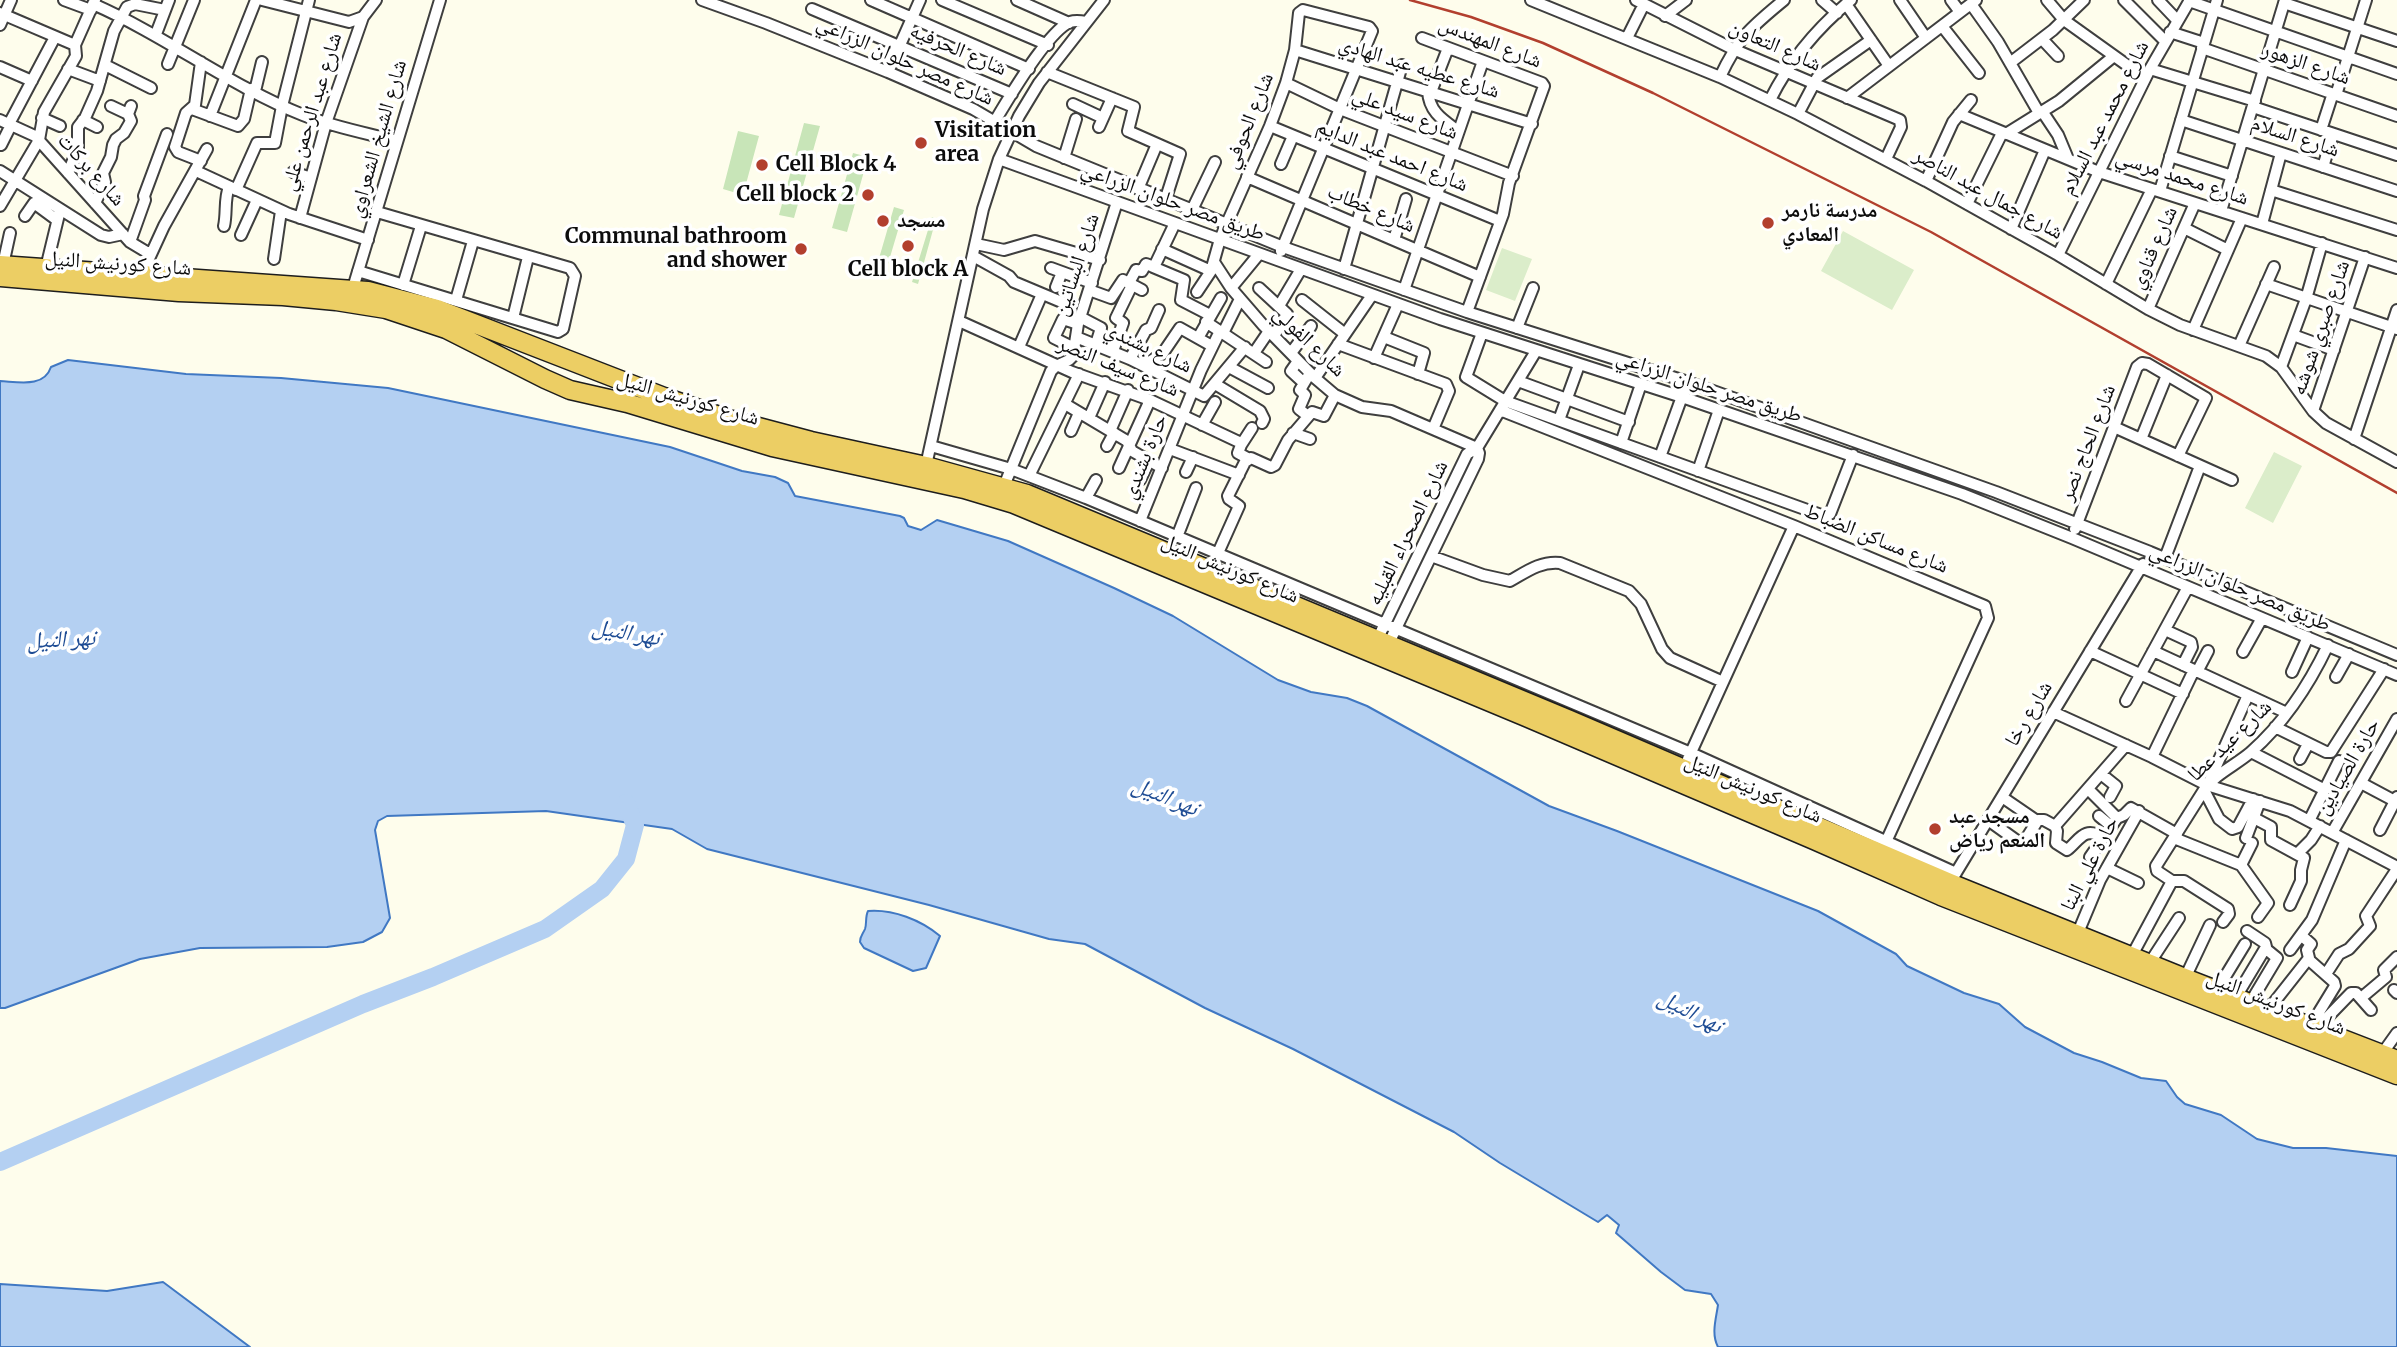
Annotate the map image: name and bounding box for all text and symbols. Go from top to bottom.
street label: شارع مصر حلوان الزراعي [813,11,997,111]
street label: شارع المهندس [1435,12,1545,74]
street label: شارع التعاون [1725,15,1825,77]
street label: شارع الحرفيه [906,18,1010,82]
street label: شارع عبد الرحمن علي [276,30,348,194]
street label: شارع عطيه عبد الهادي [1336,32,1502,104]
street label: شارع محمد عبد السلام [2055,36,2155,200]
street label: شارع الزهور [2259,37,2353,91]
street label: شارع الشيخ الشعراوي [343,57,413,221]
street label: شارع الحوفي [1218,69,1280,173]
street label: شارع سيد علي [1348,82,1462,146]
street label: شارع السلام [2248,111,2342,163]
street label: شارع احمد عبد الدايم [1313,114,1471,198]
place label: Visitation area [935,118,1036,168]
street label: شارع بركات [52,128,130,212]
marker: Visitation area [913,135,929,151]
street label: شارع جمال عبد الناصر [1909,142,2067,246]
street label: شارع محمد مرسي [2112,145,2252,211]
place label: Cell Block 4 [776,152,896,178]
marker: Cell Block 4 [754,157,770,173]
street label: طريق مصر حلوان الزراعي [1078,157,1268,247]
street label: شارع خطاب [1323,179,1419,239]
place label: Cell block 2 [737,182,854,208]
marker: Cell block 2 [860,187,876,203]
place label: مدرسة نارمر المعادي [1782,198,1877,248]
street label: شارع قناوي [2125,203,2183,293]
place label: مسجد [897,208,946,234]
street label: شارع البساتين [1049,210,1105,320]
marker: مسجد [875,213,891,229]
marker: مدرسة نارمر المعادي [1760,215,1776,231]
place label: Communal bathroom and shower [565,224,787,274]
marker: Cell block A [900,238,916,254]
marker: Communal bathroom and shower [793,241,809,257]
street label: شارع كورنيش النيل [44,246,192,282]
place label: Cell block A [848,257,968,283]
street label: شارع صبري شوشه [2286,257,2356,399]
street label: شارع الفولي [1267,301,1351,383]
street label: شارع بشندي [1100,317,1196,379]
street label: شارع سيف النصر [1054,331,1182,403]
street label: طريق مصر حلوان الزراعي [1613,345,1805,429]
street label: شارع كورنيش النيل [614,367,762,431]
street label: شارع الحاج نصر [2054,381,2122,505]
street label: حارة بشندي [1117,411,1173,503]
street label: شارع الصحراء القبليه [1362,456,1454,610]
street label: شارع مساكن الضباط [1800,499,1952,579]
street label: شارع كورنيش النيل [1158,529,1302,609]
street label: طريق مصر حلوان الزراعي [2146,538,2334,638]
water label: نهر النيل [590,613,662,653]
water label: نهر النيل [26,624,96,656]
street label: شارع رخا [2000,677,2058,751]
street label: شارع عيد عطا [2183,695,2277,787]
street label: حارة الصيادين [2310,714,2386,820]
street label: شارع كورنيش النيل [1681,749,1825,829]
water label: نهر النيل [1128,771,1202,823]
place label: مسجد عبد المنعم رياض [1949,804,2045,854]
street label: حارة علي البنا [2056,813,2124,915]
marker: مسجد عبد المنعم رياض [1927,821,1943,837]
street label: شارع كورنيش النيل [2203,965,2349,1041]
water label: نهر النيل [1653,984,1727,1040]

